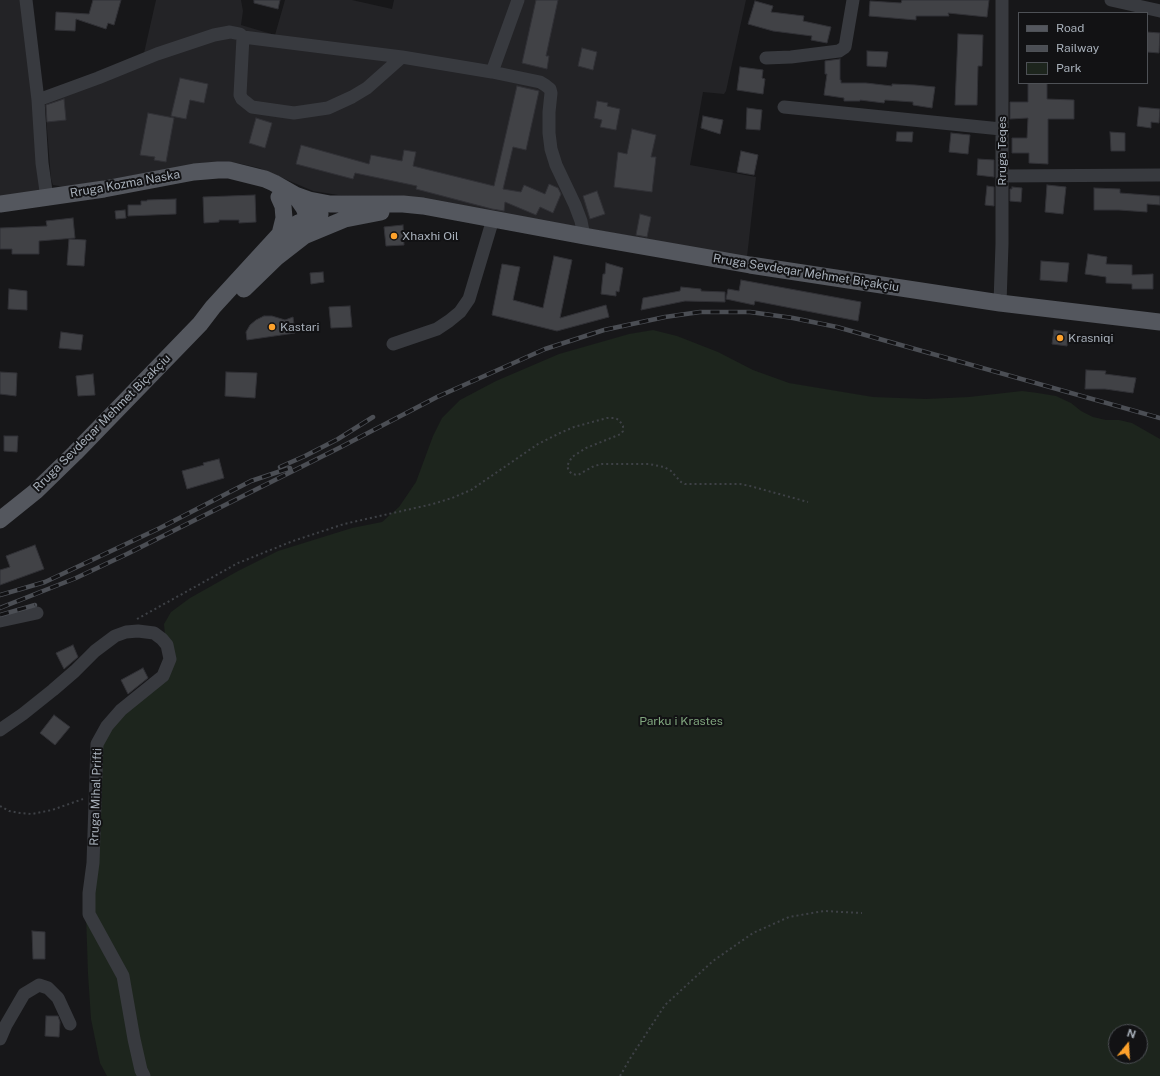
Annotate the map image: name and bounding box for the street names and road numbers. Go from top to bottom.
street label: Rruga Teqes [995,116,1009,186]
street label: Rruga Kozma Naska [69,167,181,201]
street label: Rruga Sevdeqar Mehmet Biçakçiu [712,251,900,295]
street label: Rruga Sevdeqar Mehmet Biçakçiu [30,351,174,495]
street label: Rruga Mihal Prifti [87,748,105,846]

